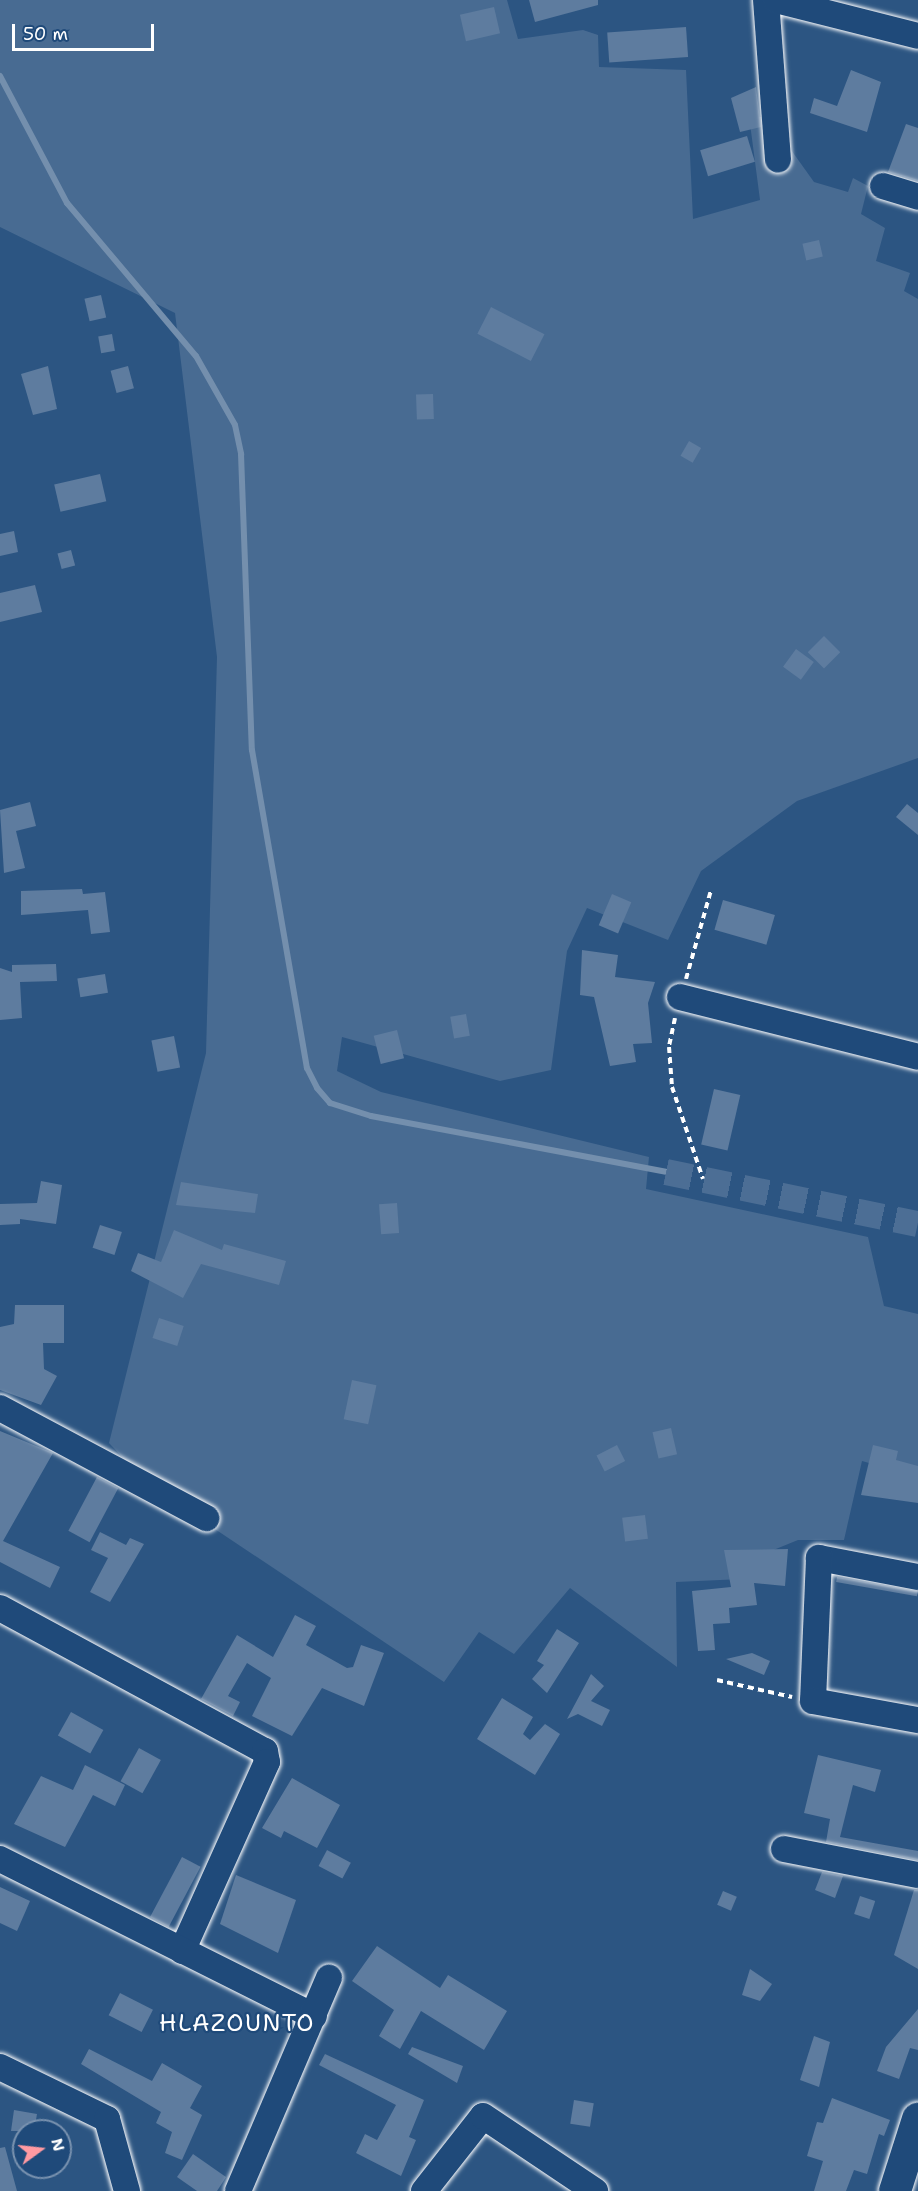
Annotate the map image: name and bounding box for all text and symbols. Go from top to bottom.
scale bar [15,12,158,50]
text: 50 m [23,22,68,46]
district label: HLAZOUNTO [159,2010,315,2038]
north arrow [12,2119,72,2179]
text: N [46,2136,70,2154]

